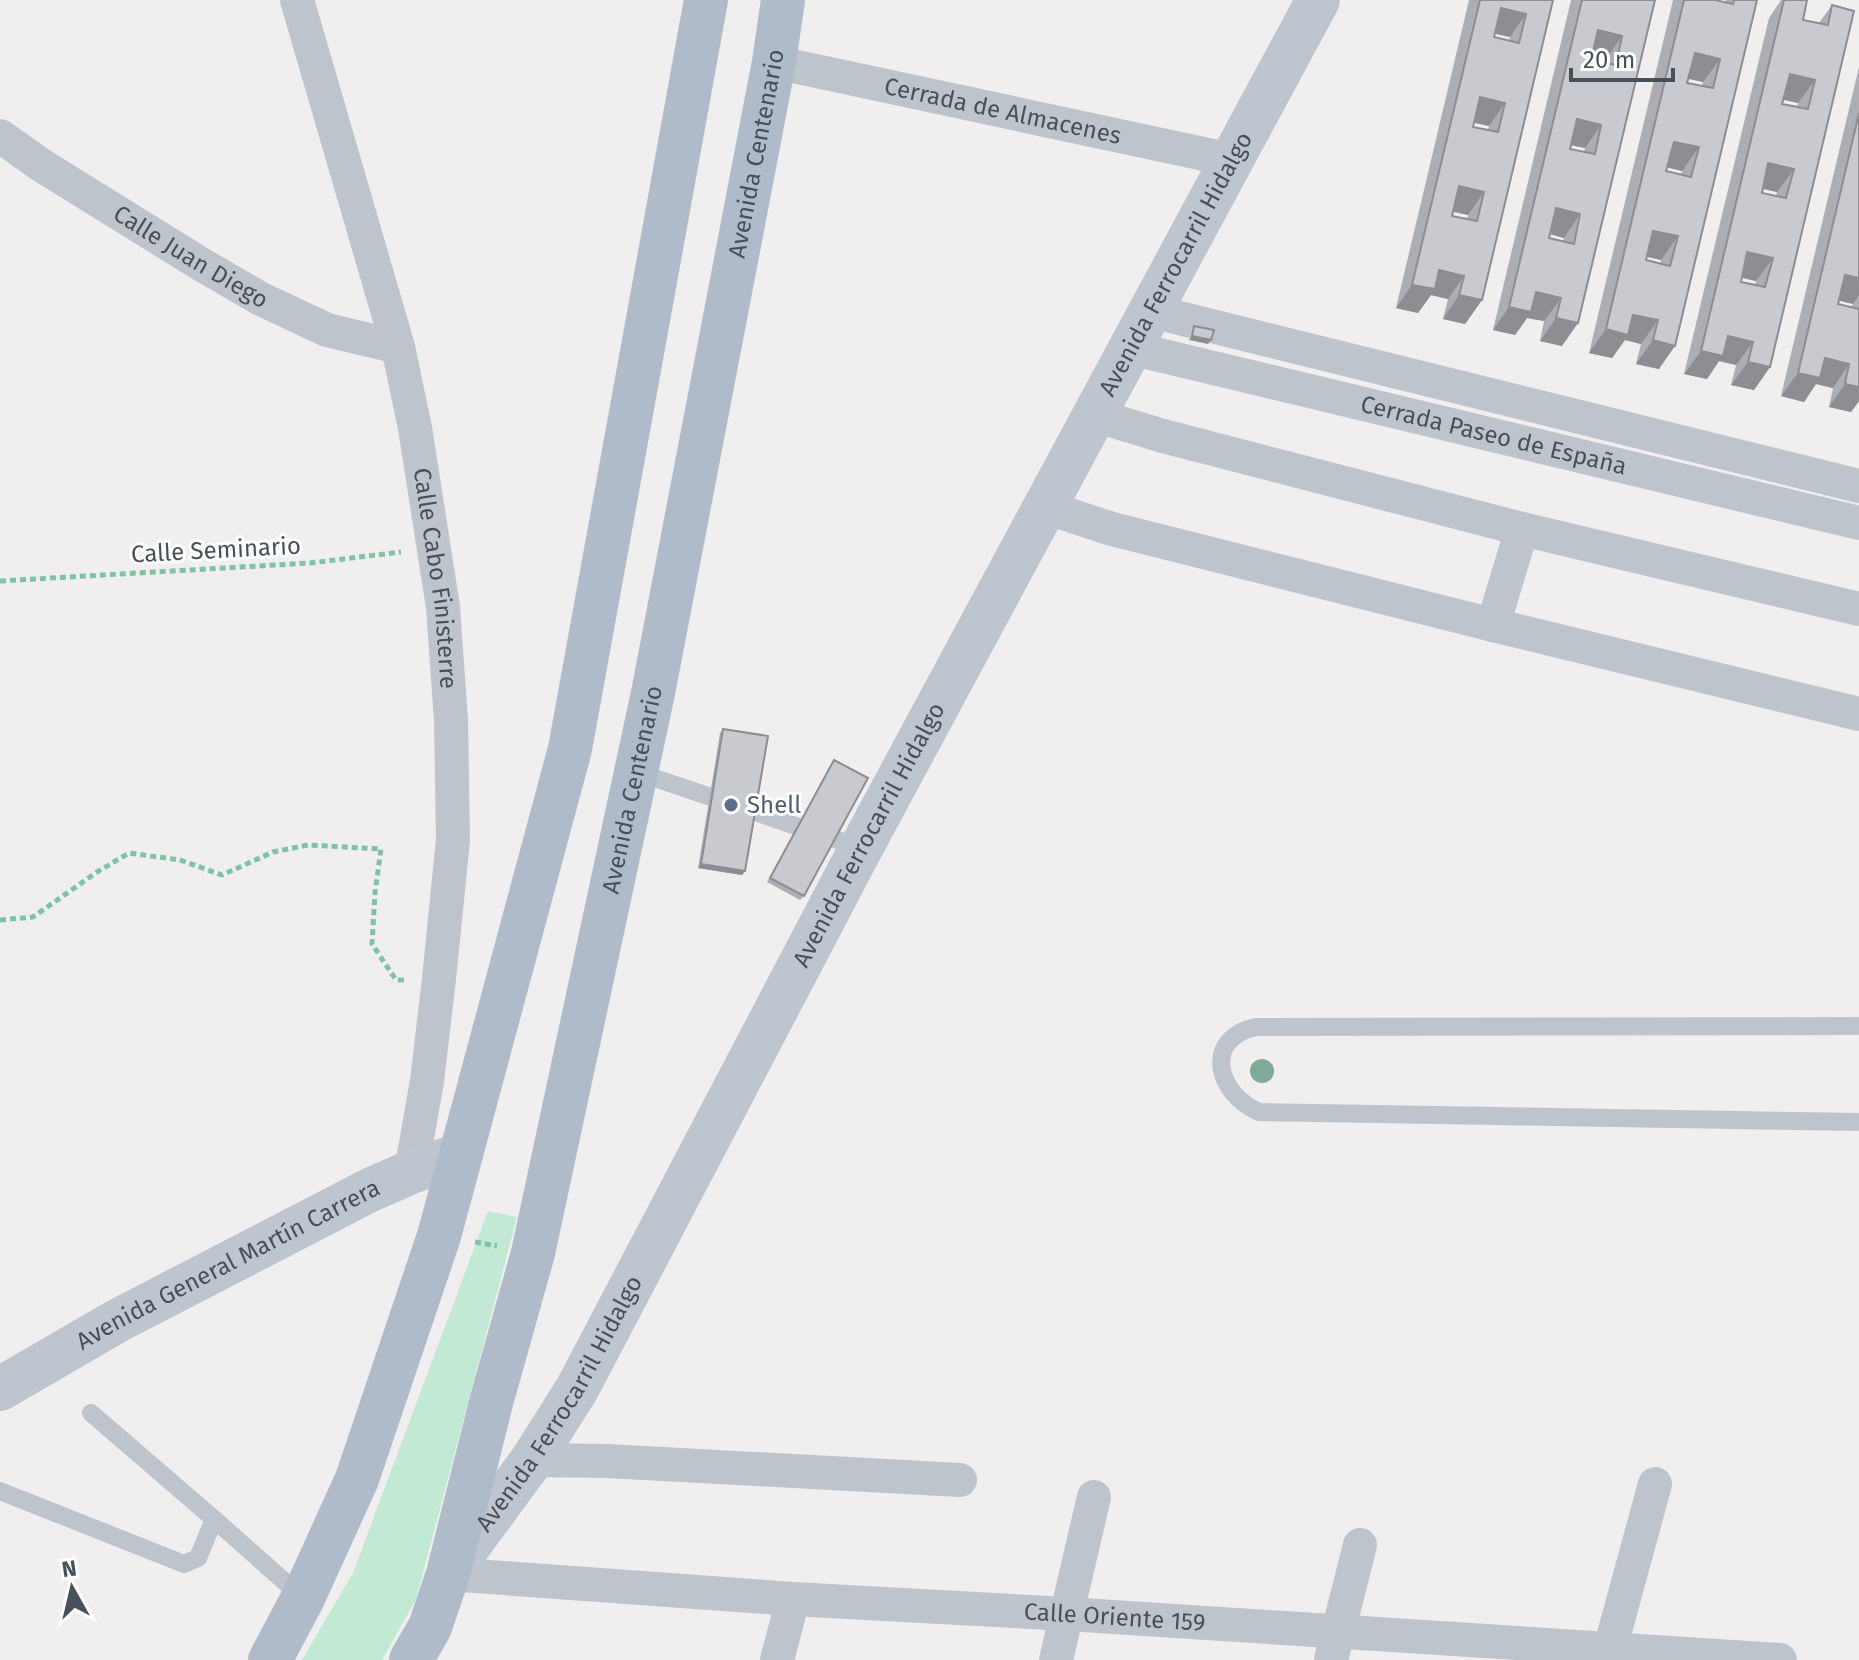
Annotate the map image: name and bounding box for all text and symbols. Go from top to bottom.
scale bar [1571,32,1673,82]
text: 20 m [1583,46,1635,74]
street label: Avenida Centenario [723,47,790,260]
street label: Cerrada de Almacenes [882,72,1124,150]
street label: Avenida Ferrocarril Hidalgo [1093,127,1258,401]
street label: Calle Juan Diego [108,199,273,314]
street label: Cerrada Paseo de España [1358,390,1630,481]
street label: Calle Cabo Finisterre [407,466,463,690]
street label: Calle Seminario [130,532,302,568]
street label: Avenida Centenario [596,683,668,896]
street label: Avenida Ferrocarril Hidalgo [787,698,951,972]
place label: Shell [747,791,801,819]
marker: Shell [722,796,740,814]
street label: Avenida General Martín Carrera [71,1173,384,1356]
street label: Avenida Ferrocarril Hidalgo [470,1271,648,1537]
north arrow [32,1548,112,1628]
text: N [60,1554,78,1583]
street label: Calle Oriente 159 [1023,1598,1206,1637]

